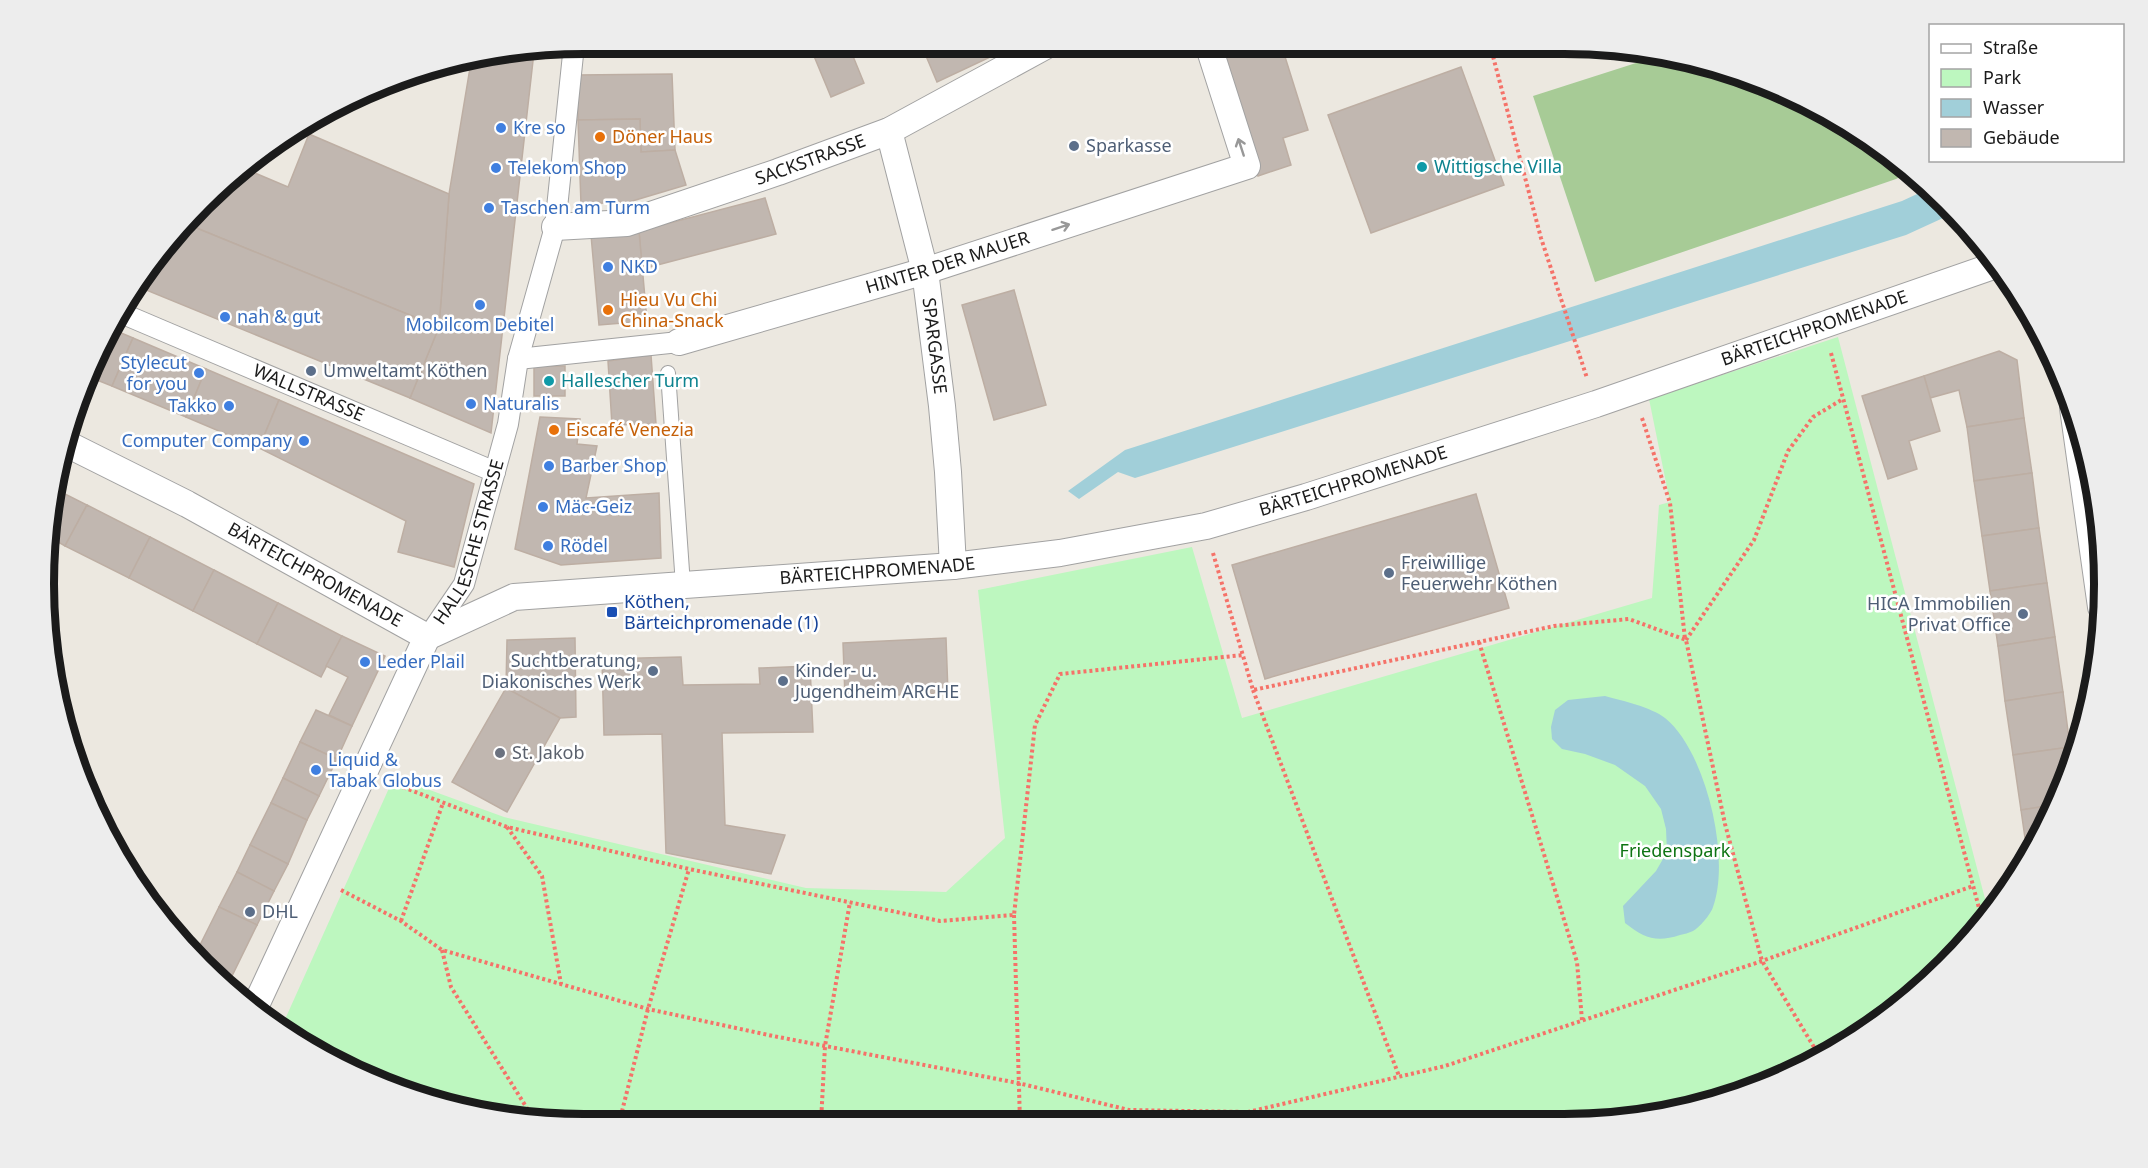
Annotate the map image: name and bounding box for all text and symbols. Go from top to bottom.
legend [1929,24,2124,162]
text: Straße [1983,35,2038,59]
text: Park [1983,65,2021,89]
text: Wasser [1983,95,2045,119]
place label: Kre so [513,115,566,139]
marker: Kre so [494,121,508,135]
place label: Döner Haus [612,124,713,148]
text: Gebäude [1983,125,2060,149]
street label: SACKSTRASSE [752,128,869,190]
marker: Döner Haus [593,130,607,144]
place label: Sparkasse [1086,133,1172,157]
one-way arrow [1235,138,1246,157]
marker: Sparkasse [1067,139,1081,153]
place label: Wittigsche Villa [1434,154,1562,178]
place label: Telekom Shop [508,155,627,179]
marker: Wittigsche Villa [1415,160,1429,174]
marker: Telekom Shop [489,161,503,175]
place label: Taschen am Turm [501,195,650,219]
marker: Taschen am Turm [482,201,496,215]
one-way arrow [1051,221,1070,232]
street label: HINTER DER MAUER [863,225,1032,299]
place label: NKD [620,254,658,278]
marker: NKD [601,260,615,274]
street label: BÄRTEICHPROMENADE [1718,284,1911,371]
place label: Hieu Vu Chi China-Snack [620,287,724,332]
street label: SPARGASSE [917,296,953,395]
marker: Mobilcom Debitel [473,298,487,312]
marker: Hieu Vu Chi China-Snack [601,303,615,317]
place label: nah & gut [237,304,321,328]
marker: nah & gut [218,310,232,324]
place label: Mobilcom Debitel [406,312,554,336]
place label: Stylecut for you [120,350,187,395]
street label: WALLSTRASSE [250,358,369,426]
place label: Umweltamt Köthen [323,358,487,382]
marker: Umweltamt Köthen [304,364,318,378]
marker: Stylecut for you [192,366,206,380]
place label: Hallescher Turm [561,368,699,392]
marker: Hallescher Turm [542,374,556,388]
place label: Naturalis [483,391,559,415]
place label: Takko [168,393,217,417]
marker: Naturalis [464,397,478,411]
marker: Takko [222,399,236,413]
place label: Eiscafé Venezia [566,417,694,441]
marker: Eiscafé Venezia [547,423,561,437]
place label: Computer Company [121,428,293,452]
marker: Computer Company [297,434,311,448]
street label: BÄRTEICHPROMENADE [1256,439,1450,521]
place label: Barber Shop [561,453,667,477]
street label: HALLESCHE STRASSE [427,456,509,629]
marker: Barber Shop [542,459,556,473]
place label: Mäc-Geiz [555,494,632,518]
marker: Mäc-Geiz [536,500,550,514]
street label: BÄRTEICHPROMENADE [224,516,407,632]
place label: Rödel [560,533,608,557]
marker: Rödel [541,539,555,553]
street label: BÄRTEICHPROMENADE [779,550,976,589]
place label: Freiwillige Feuerwehr Köthen [1401,550,1558,595]
marker: Freiwillige Feuerwehr Köthen [1382,566,1396,580]
place label: Köthen, Bärteichpromenade (1) [624,589,819,634]
place label: HICA Immobilien Privat Office [1867,591,2011,636]
marker: Köthen, Bärteichpromenade (1) [605,605,619,619]
marker: HICA Immobilien Privat Office [2016,607,2030,621]
place label: Suchtberatung, Diakonisches Werk [481,648,641,693]
place label: Leder Plail [377,649,465,673]
marker: Leder Plail [358,655,372,669]
place label: Kinder- u. Jugendheim ARCHE [793,658,959,703]
marker: Suchtberatung, Diakonisches Werk [646,664,660,678]
marker: Kinder- u. Jugendheim ARCHE [776,674,790,688]
place label: St. Jakob [512,740,584,764]
marker: St. Jakob [493,746,507,760]
place label: Liquid & Tabak Globus [328,747,442,792]
marker: Liquid & Tabak Globus [309,763,323,777]
park label: Friedenspark [1620,838,1731,862]
place label: DHL [262,899,298,923]
marker: DHL [243,905,257,919]

